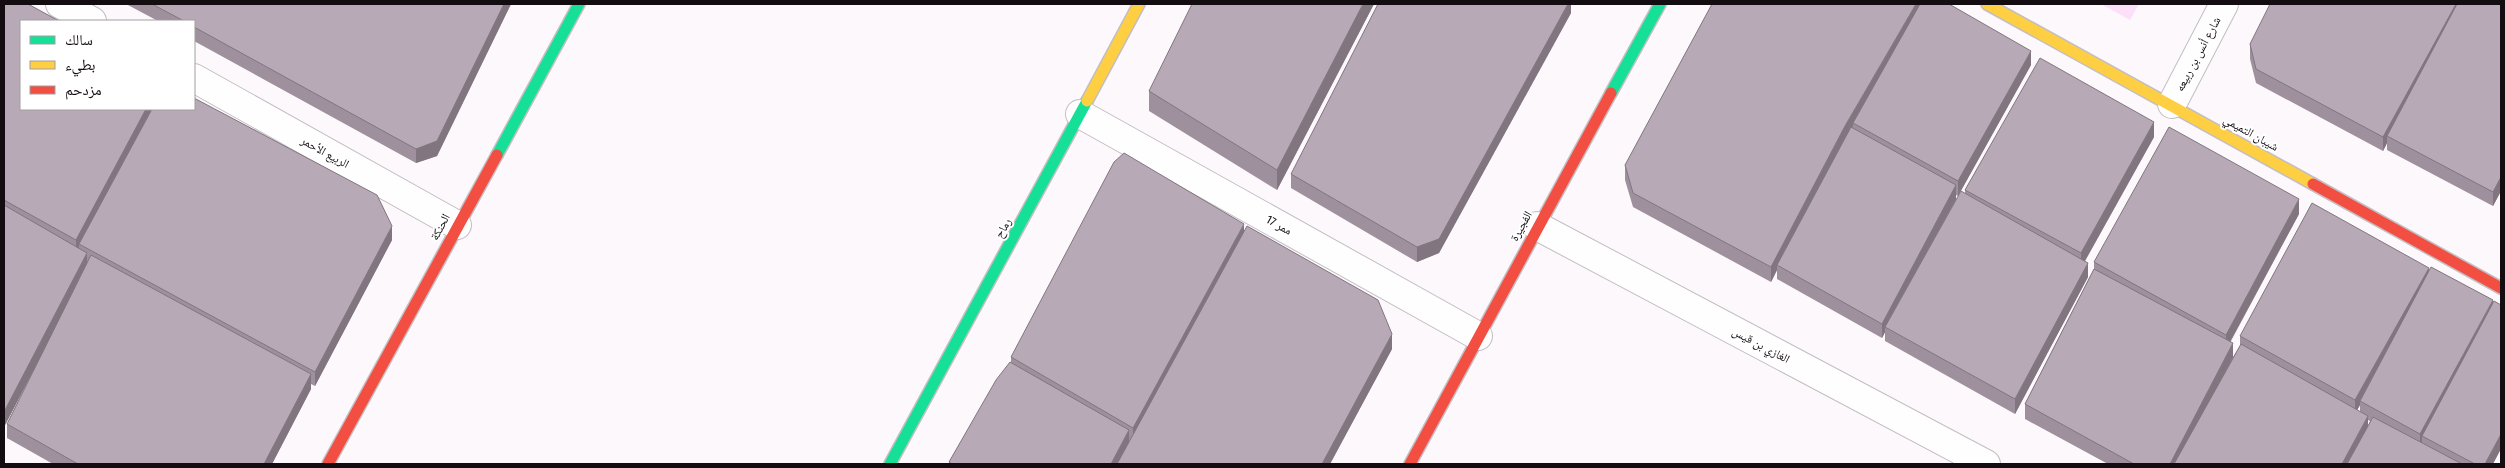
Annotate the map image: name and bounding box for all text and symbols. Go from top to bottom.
street label: شارع أنس بن ربيعه [2172,14,2224,94]
legend [20,20,195,110]
text: سالك [65,31,93,49]
text: بطيء [65,56,95,77]
text: مزدحم [65,81,102,100]
street label: شيبان التميمي [2220,112,2281,157]
street label: الربيع الأحمر [297,133,352,171]
street label: الفجيرة [1507,208,1535,244]
street label: الحنكة [427,211,453,243]
street label: ممر 17 [1264,212,1294,238]
street label: رماح [992,215,1014,240]
street label: الغازي بن قيس [1728,324,1792,369]

